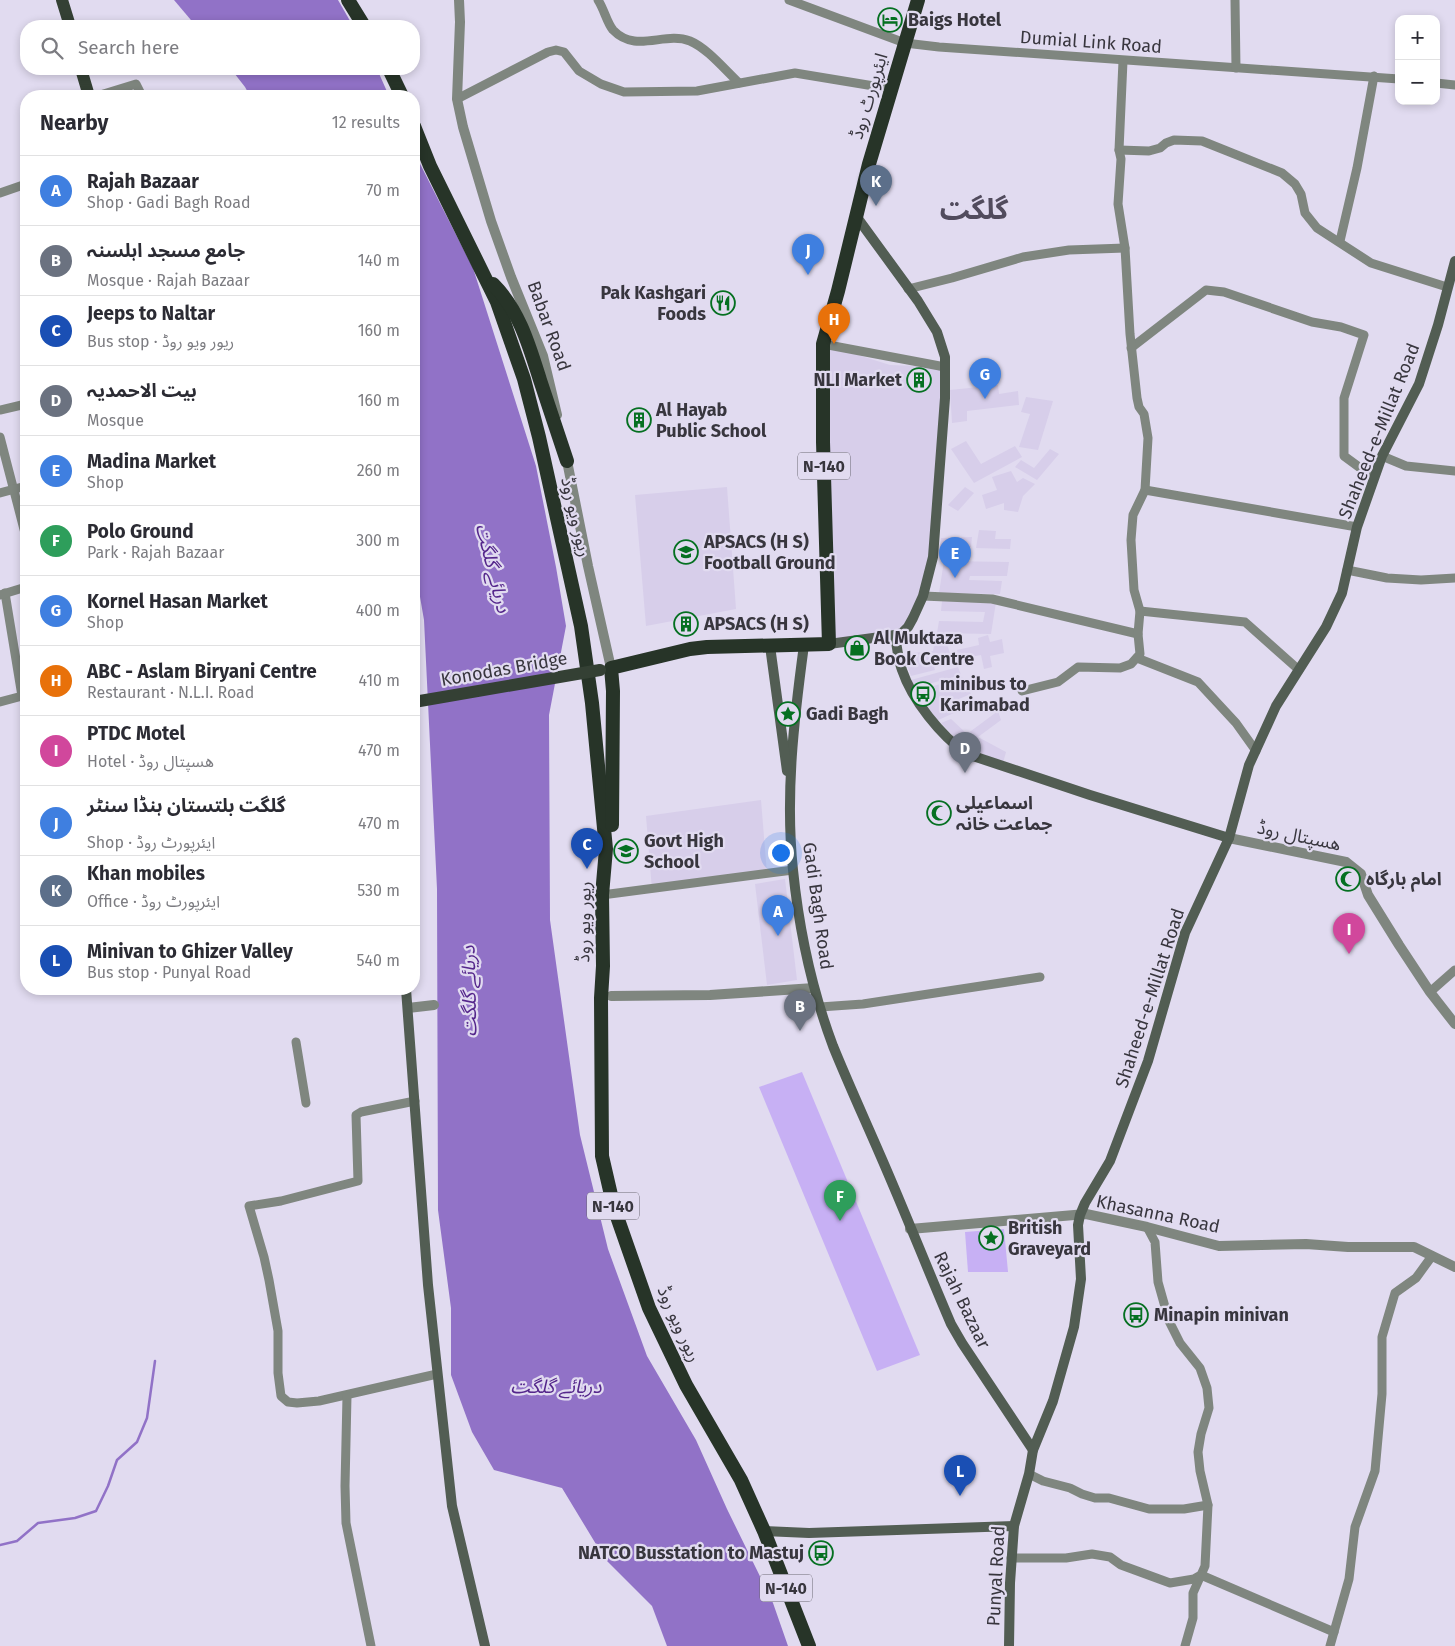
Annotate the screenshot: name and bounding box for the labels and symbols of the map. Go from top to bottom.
hotel icon: Baigs Hotel [877,7,903,33]
place label: Baigs Hotel [908,9,1002,31]
street label: Dumial Link Road [1019,26,1163,58]
street label: ایئرپورٹ روڈ [845,50,893,142]
pin: K [860,165,892,206]
district label: گلگت [940,193,1009,226]
pin: J [792,234,824,275]
street label: Babar Road [523,278,575,374]
place label: Pak Kashgari Foods [600,282,706,325]
restaurant icon: Pak Kashgari Foods [710,290,736,316]
pin: H [818,303,850,344]
street label: Shaheed-e-Millat Road [1334,340,1424,522]
pin: G [969,358,1001,399]
building icon: NLI Market [906,367,932,393]
place label: NLI Market [813,369,903,391]
place label: Al Hayab Public School [655,399,767,442]
building icon: Al Hayab Public School [626,407,652,433]
road number: N-140 [798,452,850,480]
street label: ریور ویو روڈ [556,475,596,559]
water label: دریائے گلگت [470,521,515,616]
place label: APSACS (H S) Football Ground [703,531,836,574]
pin: E [939,537,971,578]
school or university icon: APSACS (H S) Football Ground [673,539,699,565]
building icon: APSACS (H S) [673,611,699,637]
place label: APSACS (H S) [703,613,809,635]
place label: Al Muktaza Book Centre [873,627,974,670]
shop icon: Al Muktaza Book Centre [844,635,870,661]
street label: Konodas Bridge [439,647,569,691]
place label: minibus to Karimabad [940,673,1030,716]
bus stop icon: minibus to Karimabad [910,681,936,707]
place icon: Gadi Bagh [775,701,801,727]
place label: Gadi Bagh [806,703,889,725]
pin: D [949,732,981,773]
place label: اسماعیلی جماعت خانہ [956,792,1052,835]
mosque icon: اسماعیلی جماعت خانہ [926,800,952,826]
street label: ھسپتال روڈ [1255,816,1343,856]
pin: C [571,828,603,869]
place label: Govt High School [644,830,724,873]
school or university icon: Govt High School [613,838,639,864]
your location [768,840,794,866]
street label: Gadi Bagh Road [798,841,838,971]
mosque icon: امام بارگاہ [1335,866,1361,892]
place label: امام بارگاہ [1366,868,1442,892]
street label: ریور ویو روڈ [572,881,596,963]
pin: A [762,895,794,936]
street label: Shaheed-e-Millat Road [1111,905,1189,1091]
pin: I [1333,913,1365,954]
water label: دریائے گلگت [457,944,482,1037]
pin: B [784,990,816,1031]
pin: F [824,1180,856,1221]
street label: Khasanna Road [1094,1190,1222,1238]
road number: N-140 [587,1192,639,1220]
place label: British Graveyard [1008,1217,1091,1260]
place icon: British Graveyard [978,1225,1004,1251]
street label: Rajah Bazaar [929,1248,995,1352]
street label: ریور ویو روڈ [652,1282,706,1366]
bus stop icon: Minapin minivan [1123,1302,1149,1328]
place label: Minapin minivan [1154,1304,1289,1326]
water label: دریائے گلگت [510,1375,602,1399]
pin: L [944,1455,976,1496]
street label: Punyal Road [982,1525,1010,1627]
bus stop icon: NATCO Busstation to Mastuj [808,1540,834,1566]
place label: NATCO Busstation to Mastuj [578,1542,804,1564]
road number: N-140 [760,1575,812,1602]

